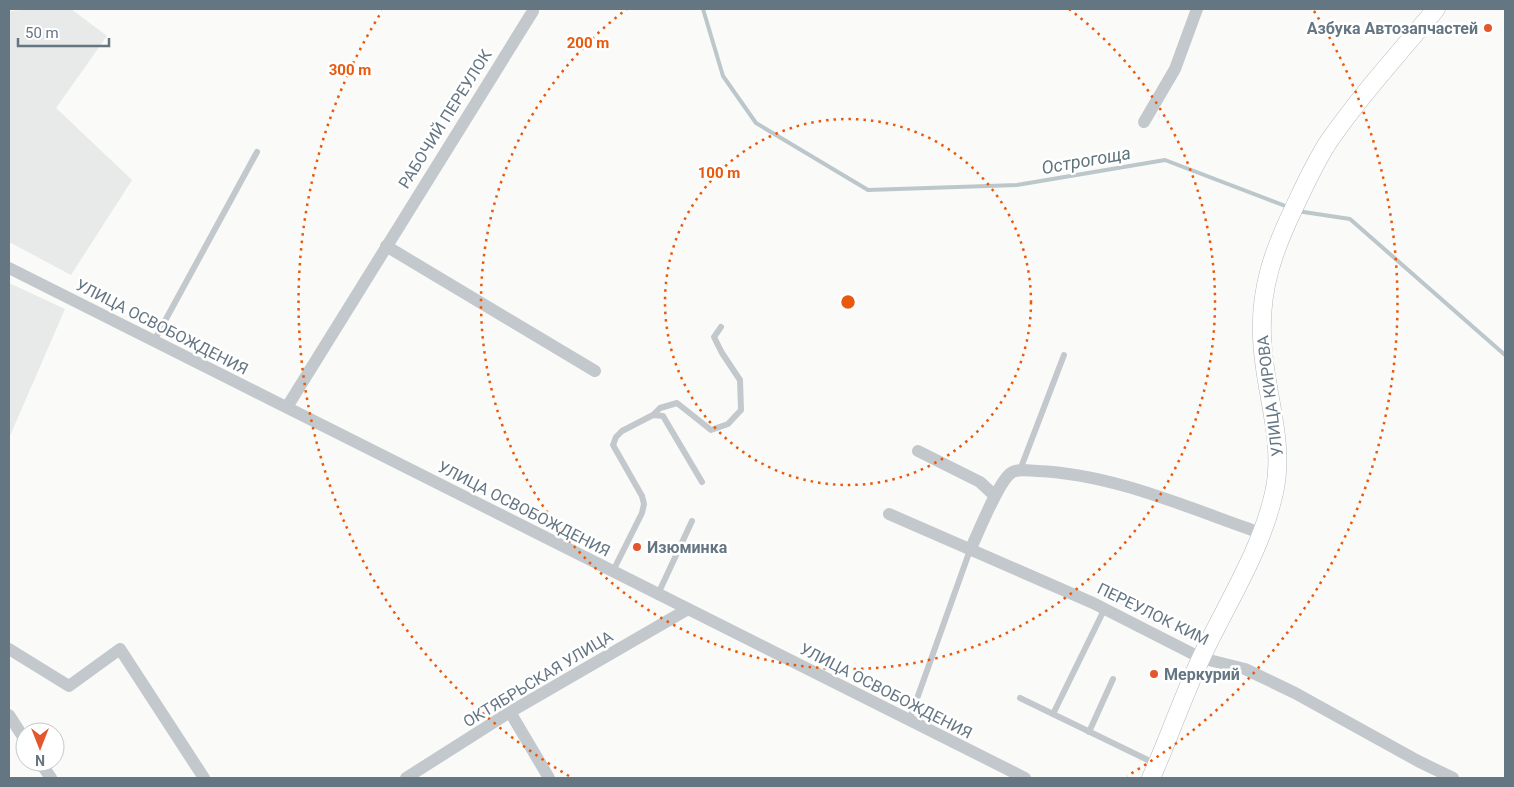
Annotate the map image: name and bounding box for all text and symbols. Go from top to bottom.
scale bar [18,15,109,47]
place label: Азбука Автозапчастей [1307,19,1478,38]
marker: Азбука Автозапчастей [1482,22,1494,34]
text: 50 m [25,24,59,42]
text: 200 m [567,34,609,52]
street label: РАБОЧИЙ ПЕРЕУЛОК [394,45,496,192]
text: 300 m [329,61,371,79]
water label: Острогоща [1040,142,1132,178]
text: 100 m [698,164,740,182]
street label: УЛИЦА ОСВОБОЖДЕНИЯ [73,275,251,379]
centre of rings [839,293,857,311]
street label: УЛИЦА КИРОВА [1253,334,1287,458]
street label: УЛИЦА ОСВОБОЖДЕНИЯ [435,457,613,561]
place label: Изюминка [647,538,728,557]
marker: Изюминка [631,541,643,553]
street label: ПЕРЕУЛОК КИМ [1094,579,1212,649]
street label: ОКТЯБРЬСКАЯ УЛИЦА [460,626,617,731]
street label: УЛИЦА ОСВОБОЖДЕНИЯ [797,639,975,743]
place label: Меркурий [1164,665,1240,684]
marker: Меркурий [1148,668,1160,680]
north arrow [15,722,65,772]
text: N [35,752,45,768]

